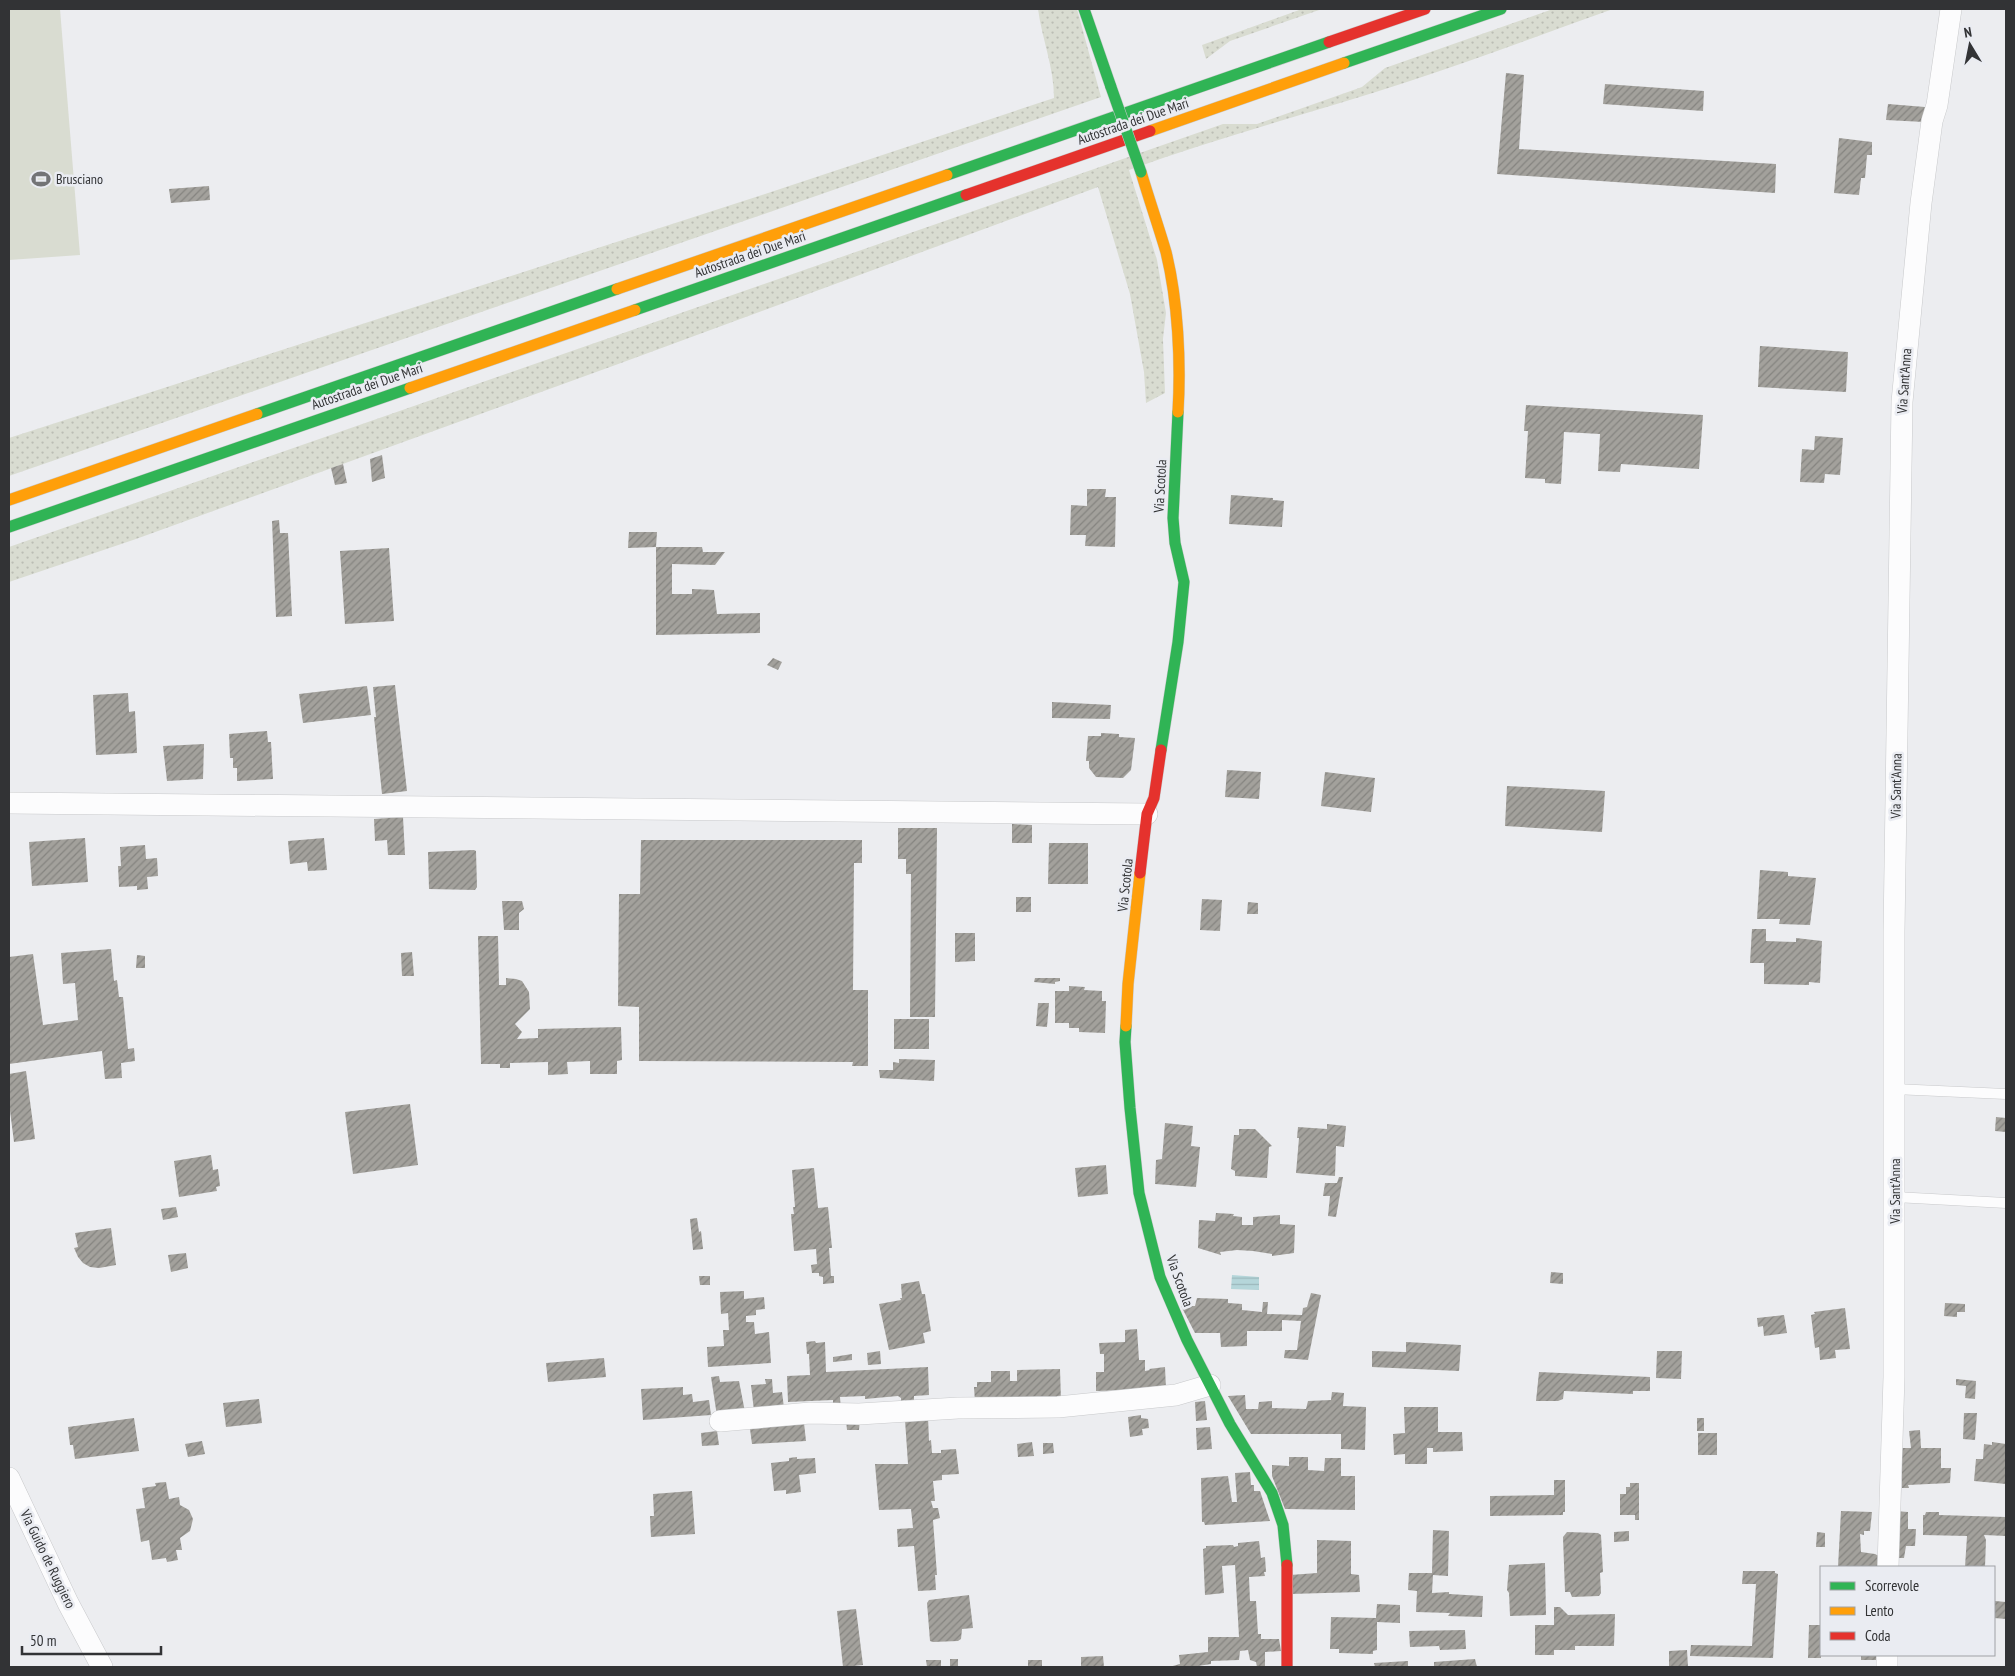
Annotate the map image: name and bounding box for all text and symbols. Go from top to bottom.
north arrow [1945,20,1995,70]
text: N [1962,23,1973,42]
street label: Autostrada dei Due Mari [1075,94,1191,148]
sports icon: Brusciano [30,168,52,190]
place label: Brusciano [56,170,103,188]
street label: Autostrada dei Due Mari [692,227,808,281]
street label: Via Sant'Anna [1893,348,1915,415]
street label: Autostrada dei Due Mari [309,359,425,413]
street label: Via Scotola [1150,459,1170,514]
street label: Via Sant'Anna [1886,753,1906,820]
street label: Via Scotola [1113,857,1137,914]
street label: Via Sant'Anna [1886,1158,1904,1225]
street label: Via Scotola [1162,1252,1198,1309]
street label: Via Guido de Ruggiero [16,1506,80,1611]
legend [1820,1566,1995,1656]
text: Scorrevole [1865,1576,1919,1595]
text: Lento [1865,1601,1894,1620]
scale bar [22,1624,161,1656]
text: Coda [1865,1626,1890,1645]
text: 50 m [30,1631,56,1650]

